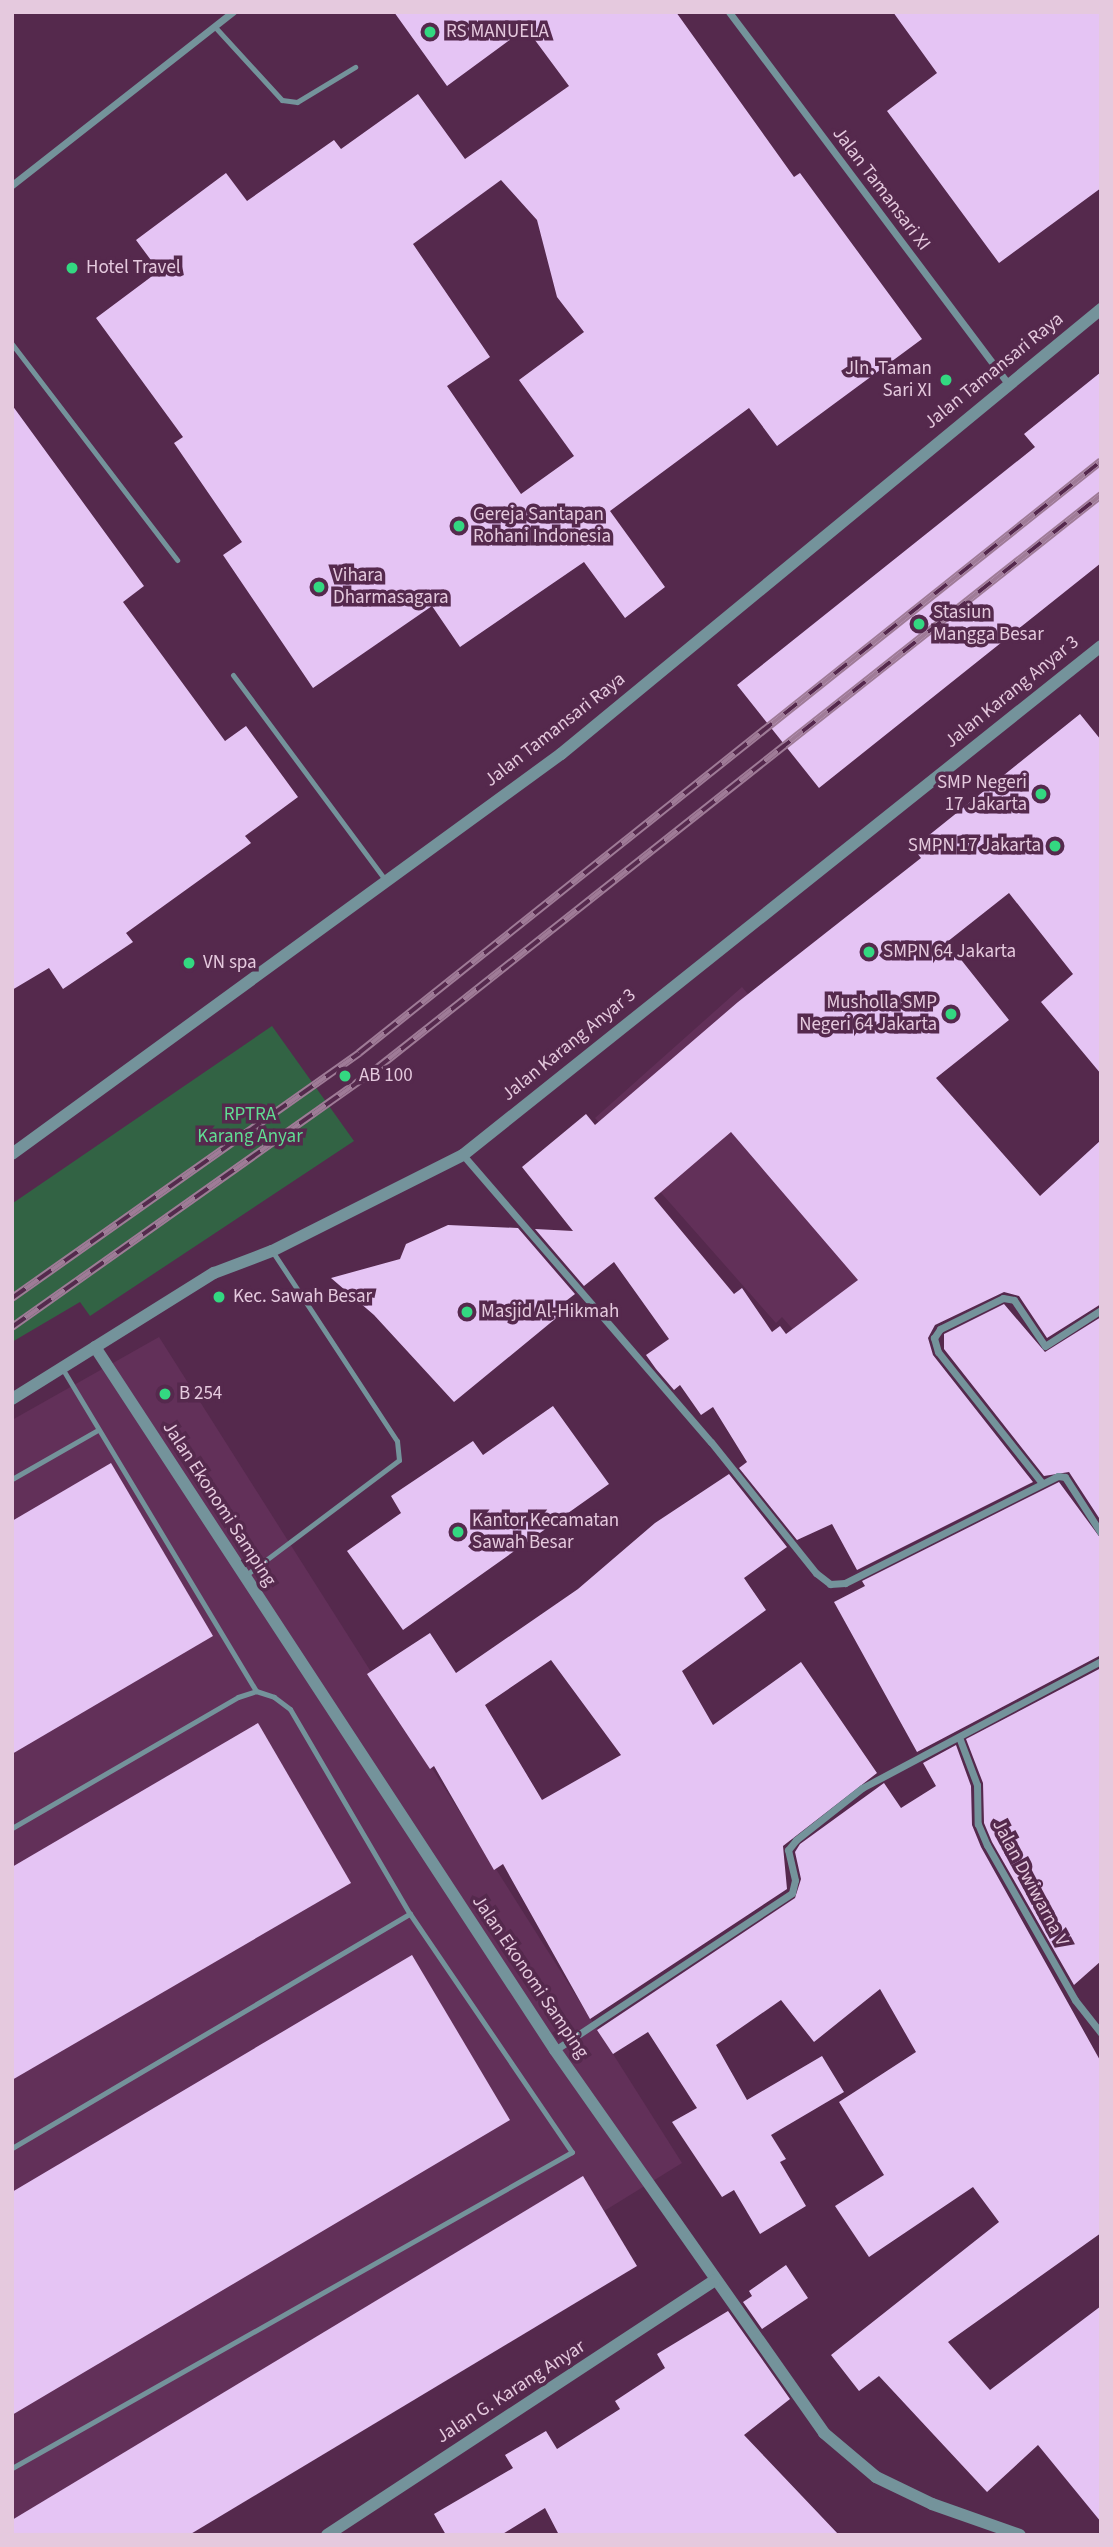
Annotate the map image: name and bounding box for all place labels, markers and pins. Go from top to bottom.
place label: RS MANUELA [446,21,549,43]
marker: RS MANUELA [420,22,440,42]
place label: Hotel Travel [86,257,181,279]
marker: Hotel Travel [64,260,80,276]
place label: Jln. Taman Sari XI [845,358,932,402]
marker: Jln. Taman Sari XI [938,372,954,388]
place label: Gereja Santapan Rohani Indonesia [473,504,611,548]
marker: Gereja Santapan Rohani Indonesia [451,518,467,534]
place label: Vihara Dharmasagara [333,565,449,609]
marker: Vihara Dharmasagara [311,579,327,595]
place label: Stasiun Mangga Besar [933,602,1044,646]
marker: Stasiun Mangga Besar [911,616,927,632]
place label: SMP Negeri 17 Jakarta [937,772,1027,816]
marker: SMP Negeri 17 Jakarta [1033,786,1049,802]
place label: SMPN 17 Jakarta [908,835,1041,857]
marker: SMPN 17 Jakarta [1047,838,1063,854]
place label: SMPN 64 Jakarta [883,941,1016,963]
marker: SMPN 64 Jakarta [861,944,877,960]
place label: VN spa [203,952,257,974]
marker: VN spa [181,955,197,971]
place label: Musholla SMP Negeri 64 Jakarta [799,992,937,1036]
marker: Musholla SMP Negeri 64 Jakarta [943,1006,959,1022]
place label: AB 100 [359,1065,413,1087]
marker: AB 100 [337,1068,353,1084]
place label: Kec. Sawah Besar [233,1286,372,1308]
marker: Kec. Sawah Besar [211,1289,227,1305]
place label: Masjid Al-Hikmah [481,1301,619,1323]
marker: Masjid Al-Hikmah [459,1304,475,1320]
place label: B 254 [179,1383,222,1405]
marker: B 254 [157,1386,173,1402]
place label: Kantor Kecamatan Sawah Besar [472,1510,619,1554]
marker: Kantor Kecamatan Sawah Besar [450,1524,466,1540]

